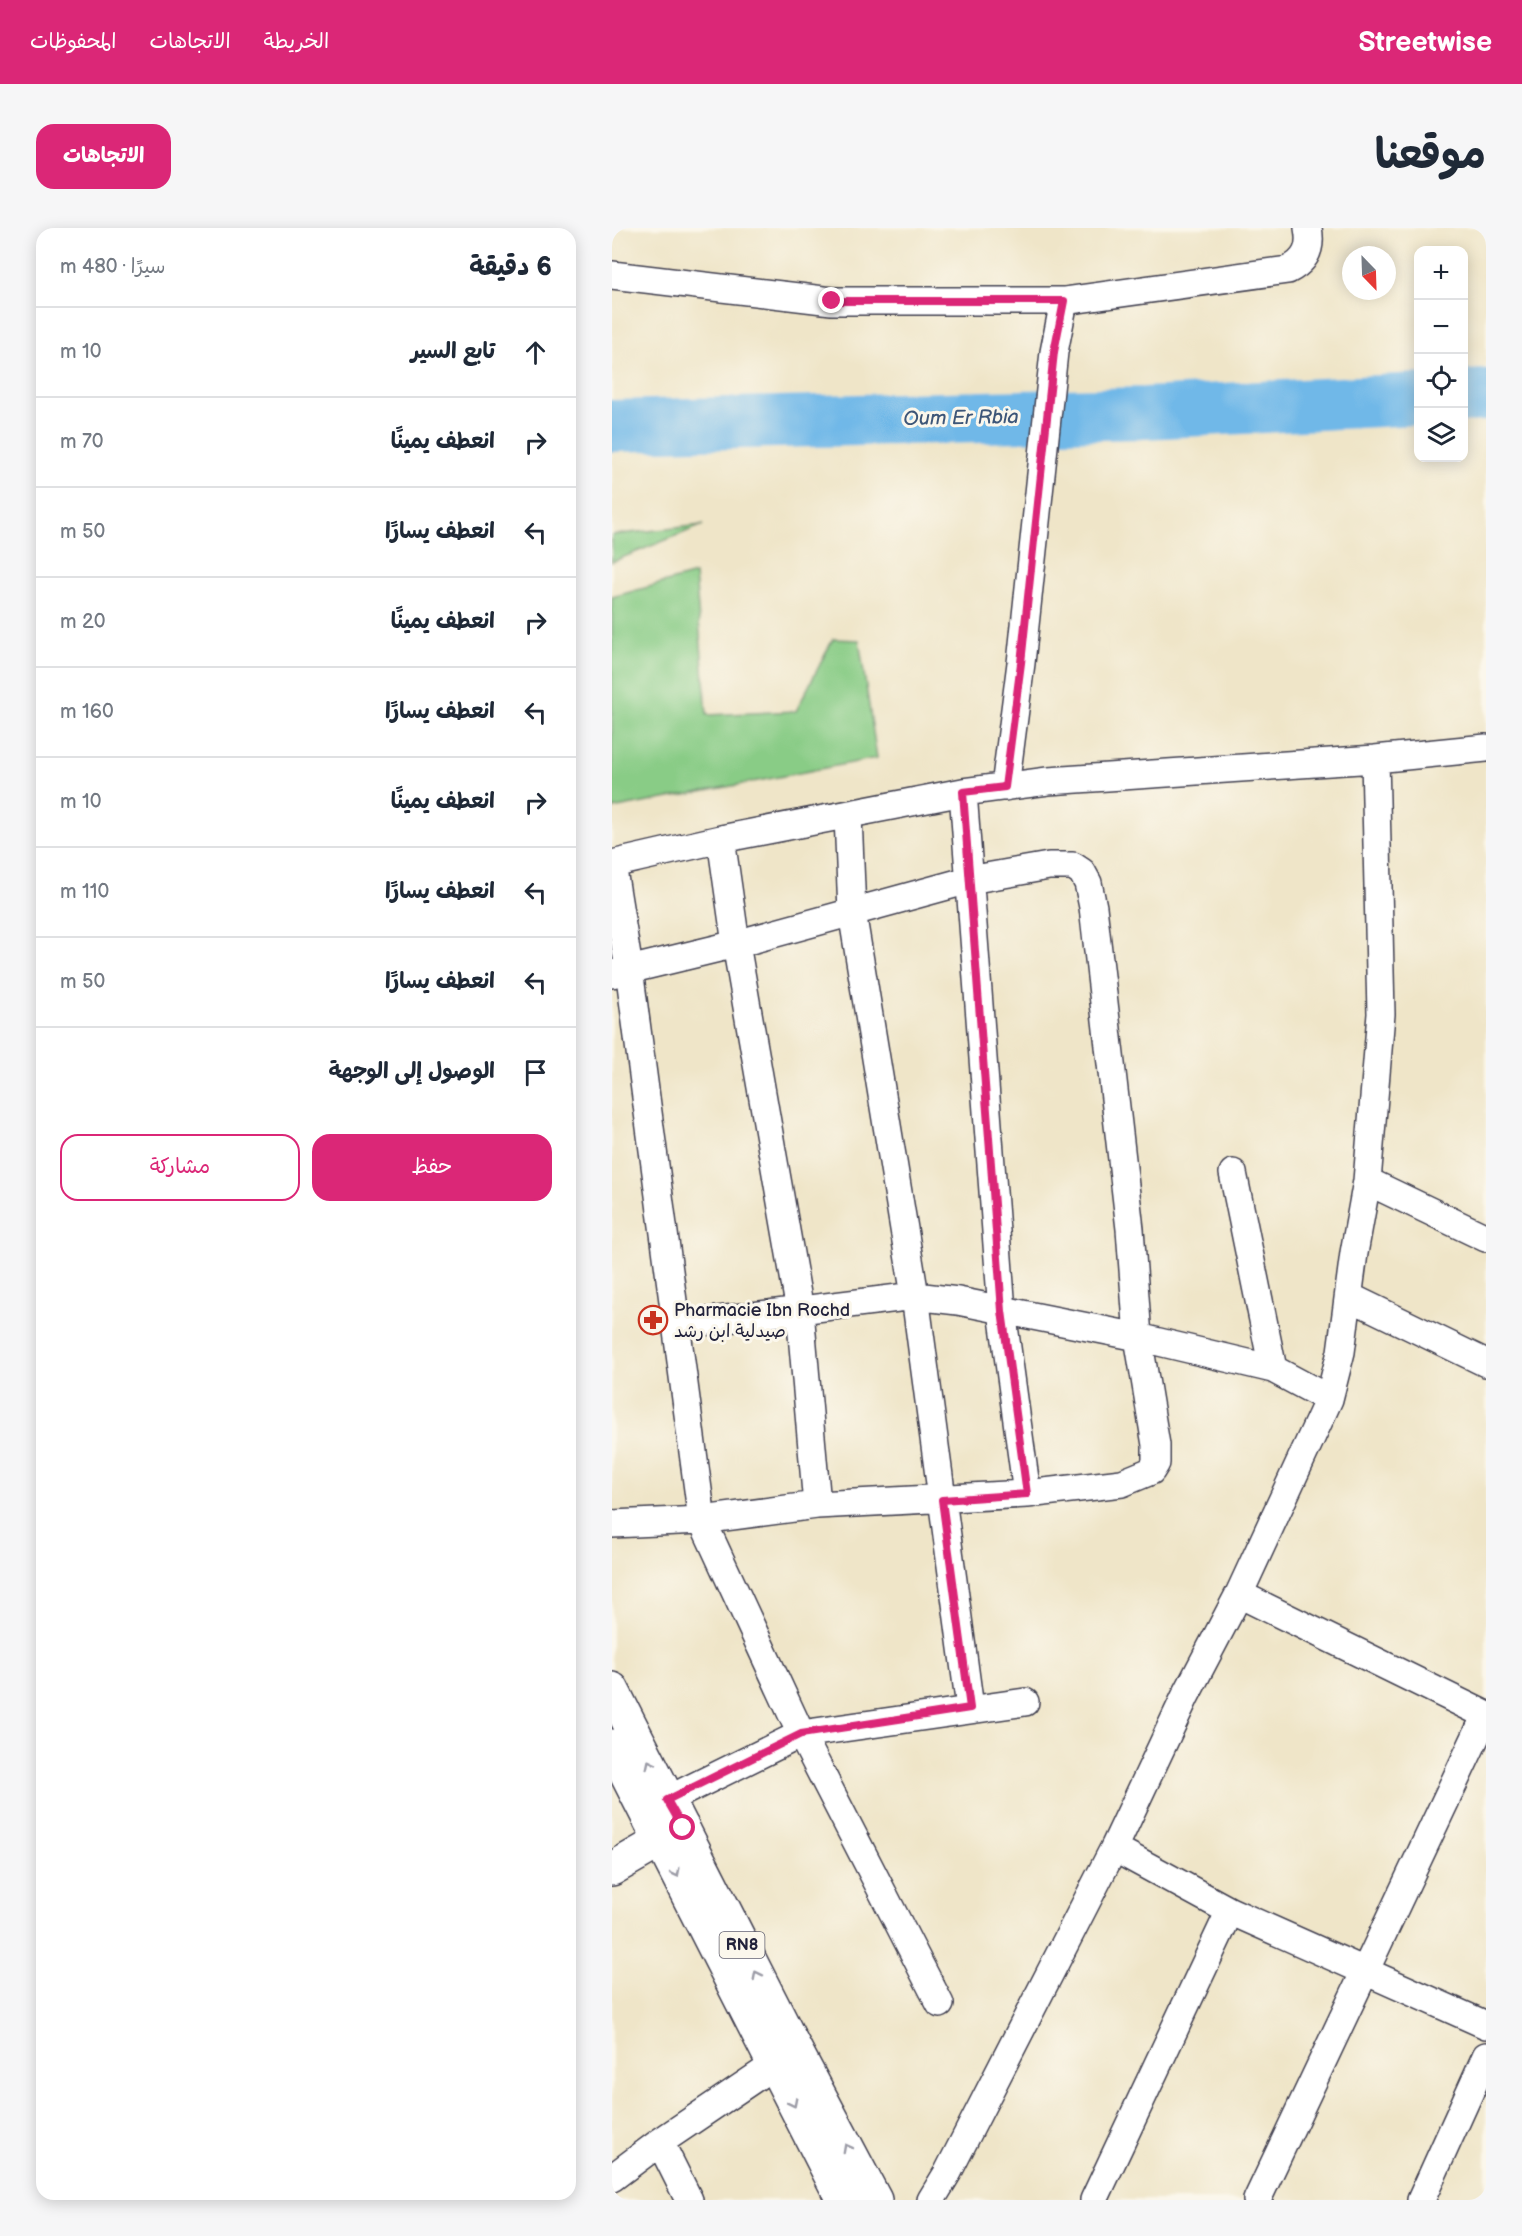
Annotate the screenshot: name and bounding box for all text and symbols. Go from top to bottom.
text: Streetwise [1359,26,1492,59]
text: المحفوظات [30,29,116,54]
text: الاتجاهات [149,29,231,54]
text: الخريطة [264,29,329,54]
button: الاتجاهات [36,124,171,189]
text: موقعنا [1375,130,1486,181]
north arrow [1342,246,1396,300]
map controls [1414,246,1468,462]
button: + [1414,246,1468,300]
text: 6 دقيقة [469,252,552,283]
text: سيرًا · 480 m [60,255,165,279]
route end [818,287,844,313]
button: − [1414,300,1468,354]
icon: ahead [519,336,552,369]
text: تابع السير [411,338,495,365]
text: 10 m [60,340,101,364]
button: locate [1414,354,1468,408]
water label: Oum Er Rbia [903,405,1019,431]
button: layers [1414,408,1468,462]
icon: right [519,426,552,459]
text: انعطف يمينًا [391,428,495,455]
text: 70 m [60,430,104,454]
icon: left [519,516,552,549]
text: انعطف يسارًا [385,518,495,545]
text: 50 m [60,520,105,544]
icon: right [519,606,552,639]
text: انعطف يمينًا [391,608,495,635]
text: 20 m [60,610,106,634]
icon: left [519,696,552,729]
text: انعطف يسارًا [385,698,495,725]
text: 160 m [60,700,114,724]
icon: right [519,786,552,819]
text: انعطف يمينًا [391,788,495,815]
text: 10 m [60,790,101,814]
icon: left [519,876,552,909]
text: انعطف يسارًا [385,878,495,905]
text: 110 m [60,880,109,904]
icon: left [519,966,552,999]
text: انعطف يسارًا [385,968,495,995]
text: 50 m [60,970,105,994]
icon: arrive [519,1056,552,1089]
text: الوصول إلى الوجهة [328,1058,495,1085]
button: مشاركة [60,1134,300,1201]
button: حفظ [312,1134,552,1201]
place label: Pharmacie Ibn Rochd صيدلية ابن رشد [674,1300,850,1342]
pharmacy icon: Pharmacie Ibn Rochd صيدلية ابن رشد [637,1304,669,1336]
one-way arrow [645,1760,657,1771]
route start [669,1814,695,1840]
one-way arrow [669,1867,680,1877]
road number: RN8 [720,1932,764,1958]
one-way arrow [753,1971,765,1982]
one-way arrow [786,2096,797,2107]
one-way arrow [843,2144,854,2155]

